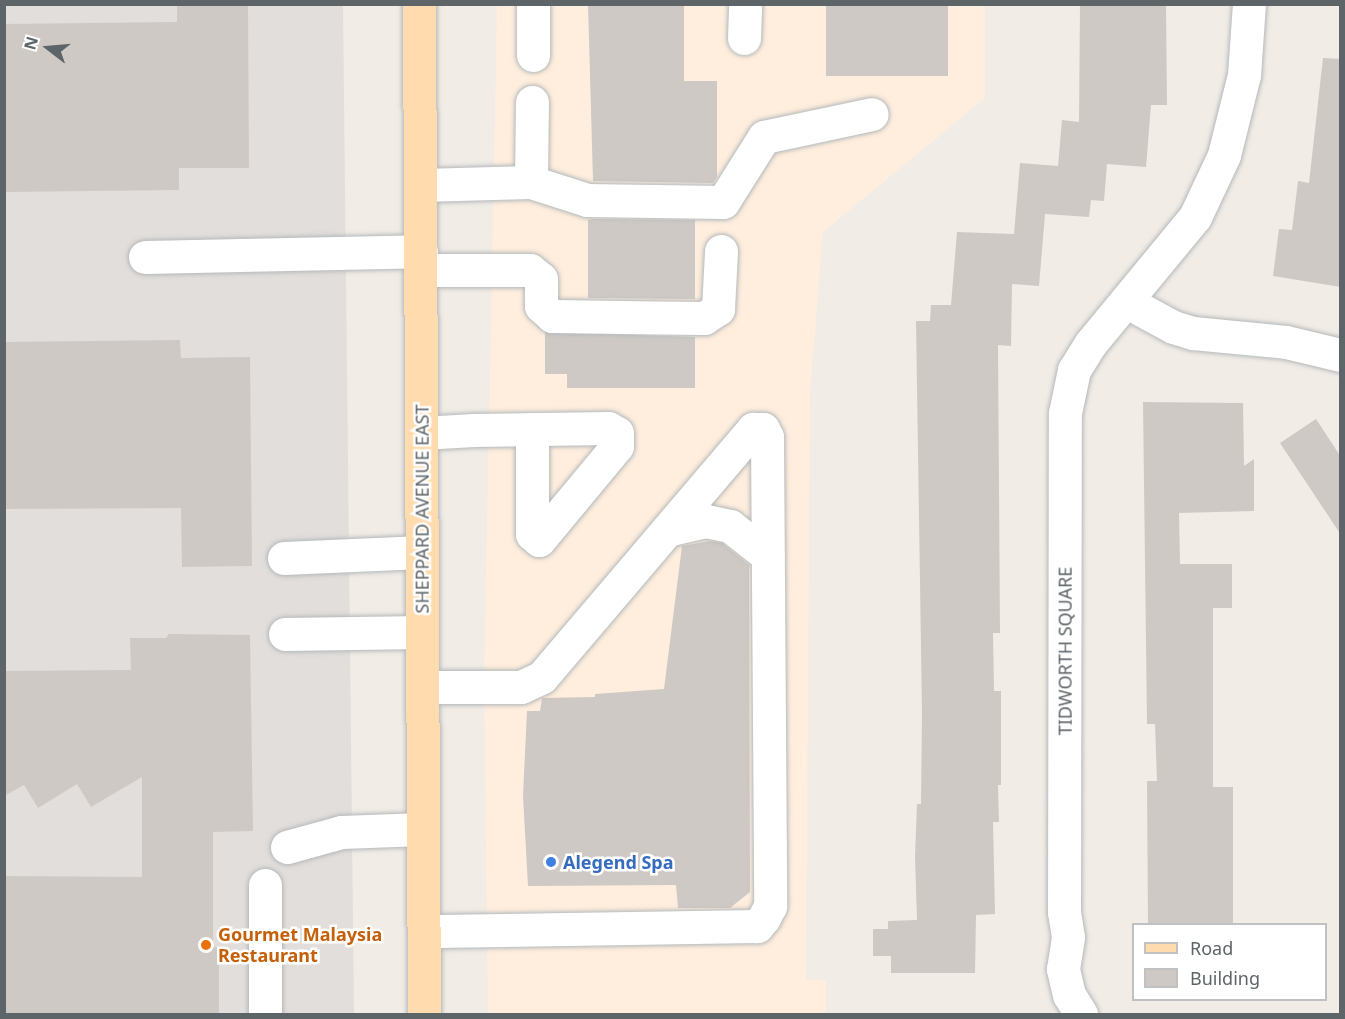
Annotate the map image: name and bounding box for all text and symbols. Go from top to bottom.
north arrow [18,18,78,78]
text: N [18,34,43,52]
street label: SHEPPARD AVENUE EAST [411,404,433,614]
street label: TIDWORTH SQUARE [1054,567,1076,735]
place label: Alegend Spa [563,851,674,873]
marker: Alegend Spa [544,855,558,869]
legend [1132,923,1327,1001]
place label: Gourmet Malaysia Restaurant [218,924,382,966]
text: Road [1190,936,1233,960]
marker: Gourmet Malaysia Restaurant [199,938,213,952]
text: Building [1190,966,1260,990]

